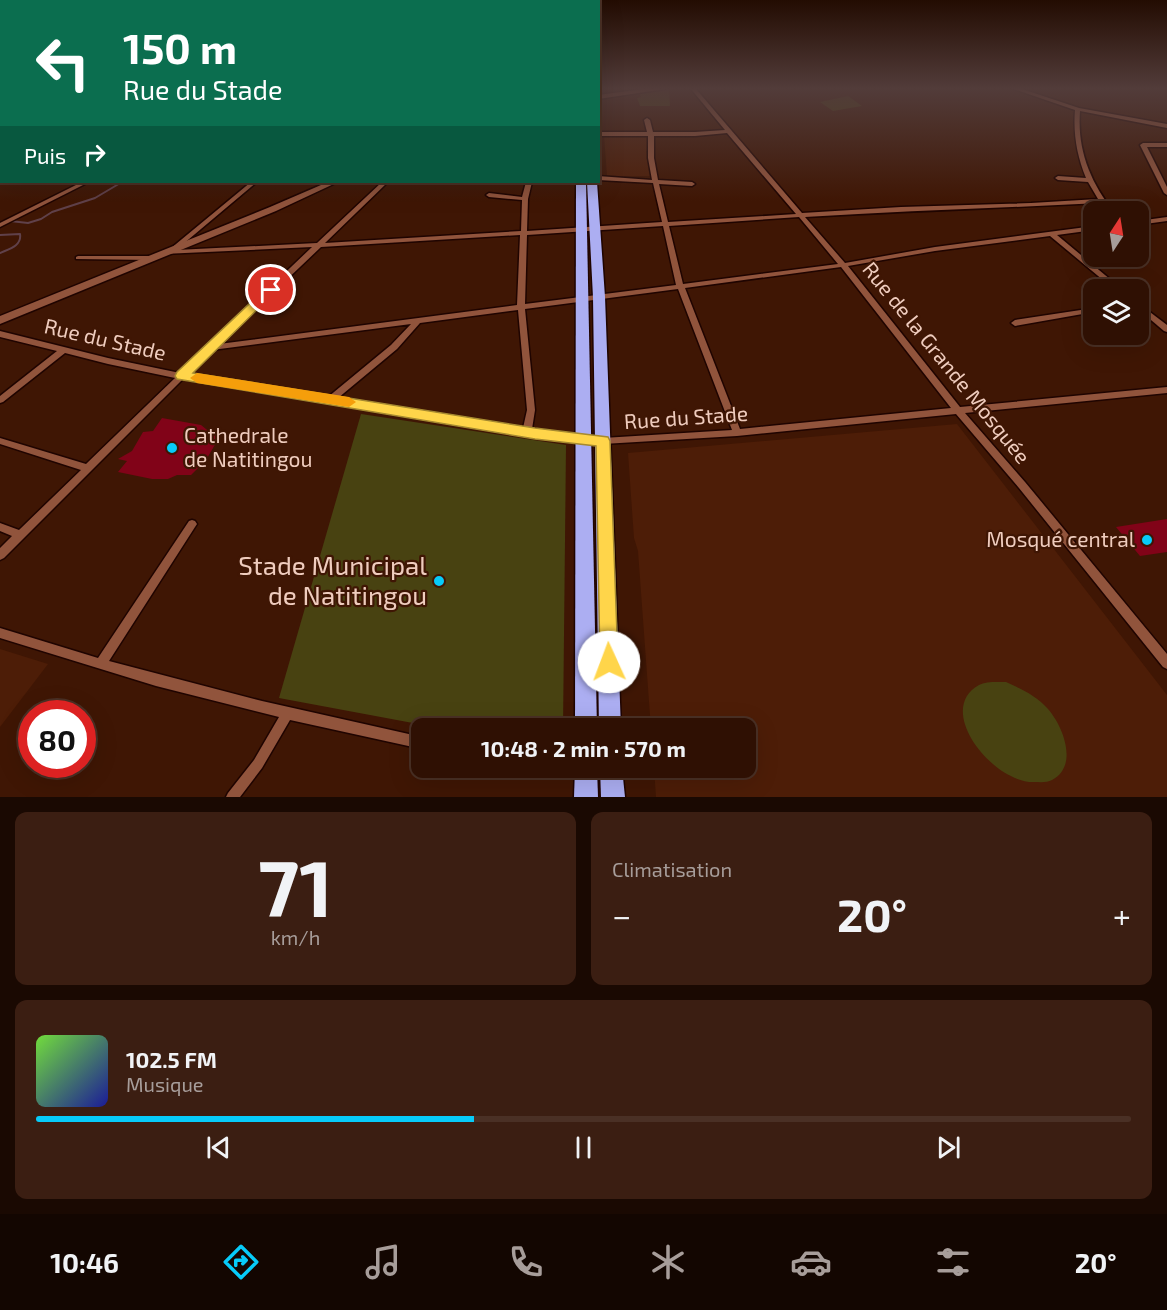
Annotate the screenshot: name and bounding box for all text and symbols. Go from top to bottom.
text: 150 m [123,22,237,72]
icon: left [24,24,102,102]
text: Rue du Stade [123,73,283,105]
icon: right [78,138,111,171]
text: Puis [24,142,66,168]
north arrow [1083,201,1149,267]
map controls [1083,201,1149,345]
street label: Rue de la Grande Mosquée [858,256,1036,468]
pin [245,264,296,315]
icon: arrive [254,273,287,306]
button: layers [1083,279,1149,345]
street label: Rue du Stade [42,312,169,365]
street label: Rue du Stade [623,400,749,433]
place label: Cathedrale de Natitingou [184,422,312,471]
marker: Cathedrale de Natitingou [165,441,179,455]
place label: Mosqué central [986,526,1136,551]
marker: Mosqué central [1140,533,1154,547]
place label: Stade Municipal de Natitingou [238,549,427,610]
marker: Stade Municipal de Natitingou [432,574,446,588]
position arrow [577,630,641,694]
speed limit sign: 80 [18,700,96,778]
text: 10:48 · 2 min · 570 m [481,735,686,761]
text: 71 [258,839,333,933]
text: Climatisation [612,857,732,881]
text: 20° [837,887,907,941]
text: − [612,895,631,935]
text: + [1113,895,1131,935]
text: km/h [271,925,320,949]
text: 102.5 FM [126,1046,217,1072]
text: Musique [126,1072,204,1096]
icon: previous [202,1131,235,1164]
icon: pause [567,1131,600,1164]
icon: next [932,1131,965,1164]
icon: directions [220,1241,262,1283]
icon: music [362,1241,404,1283]
icon: phone [505,1241,547,1283]
icon: climate [647,1241,689,1283]
icon: car [790,1241,832,1283]
icon: filters [932,1241,974,1283]
text: 10:46 [50,1246,119,1278]
text: 20° [1075,1246,1117,1278]

